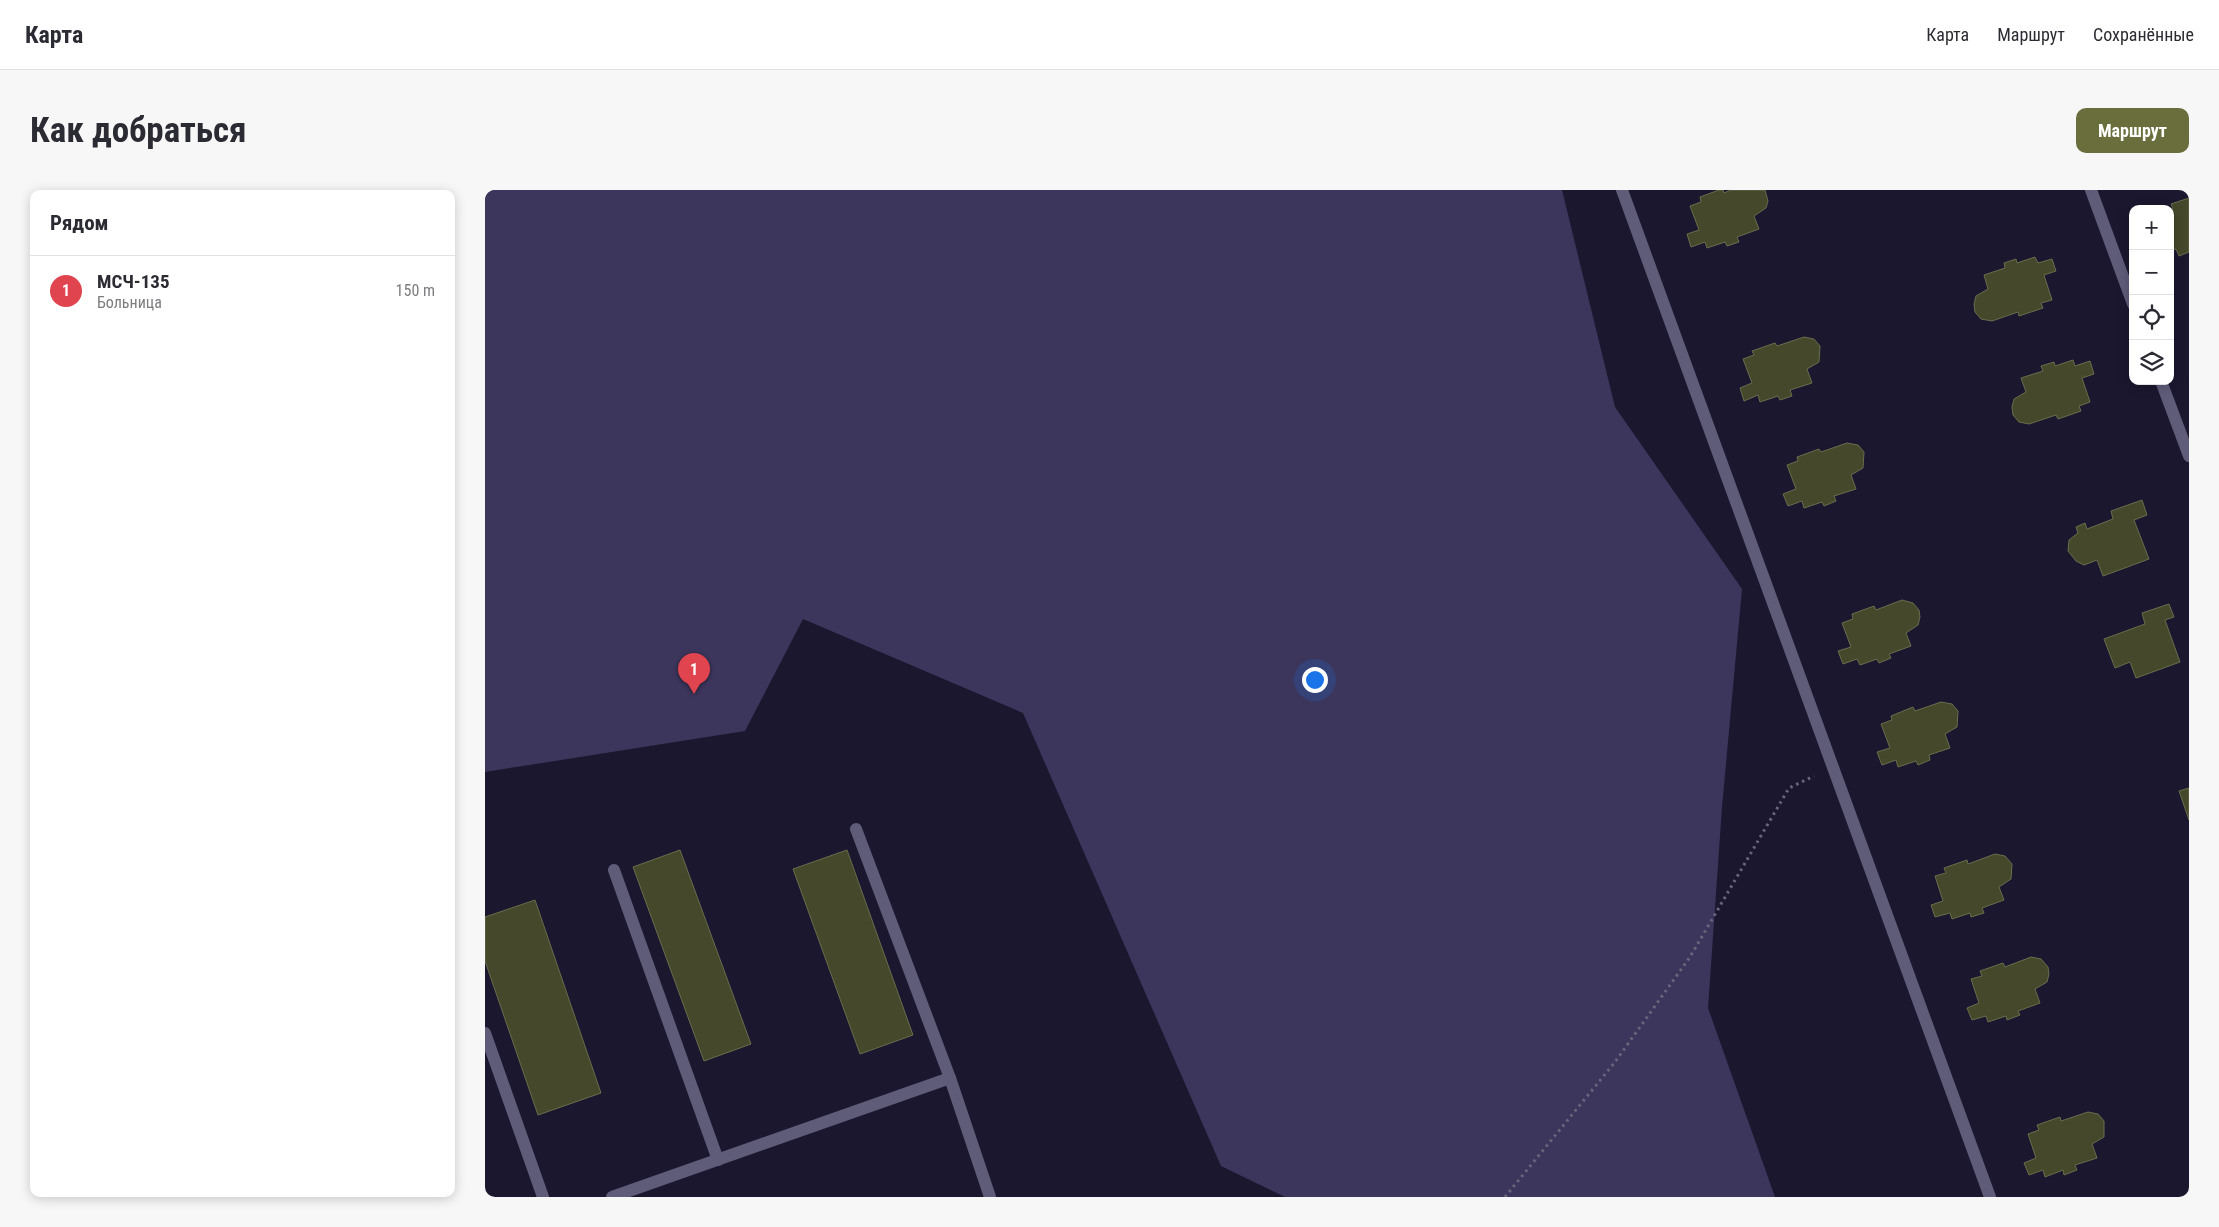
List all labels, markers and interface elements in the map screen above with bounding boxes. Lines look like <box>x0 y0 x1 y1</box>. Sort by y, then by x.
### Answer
text: Карта <box>25 21 83 49</box>
text: Карта <box>1926 24 1969 45</box>
text: Маршрут <box>1997 24 2065 45</box>
text: Сохранённые <box>2093 24 2194 45</box>
button: Маршрут <box>2076 108 2189 153</box>
text: Как добраться <box>30 110 246 151</box>
map controls <box>2129 205 2174 385</box>
button: + <box>2129 205 2174 250</box>
text: Рядом <box>50 211 109 235</box>
button: − <box>2129 250 2174 295</box>
text: МСЧ-135 <box>97 270 170 293</box>
text: 1 <box>62 281 70 300</box>
text: 150 m <box>396 281 435 300</box>
text: Больница <box>97 293 162 312</box>
button: locate <box>2129 295 2174 340</box>
button: layers <box>2129 340 2174 385</box>
pin: 1 <box>678 653 710 694</box>
your location <box>1302 667 1328 693</box>

